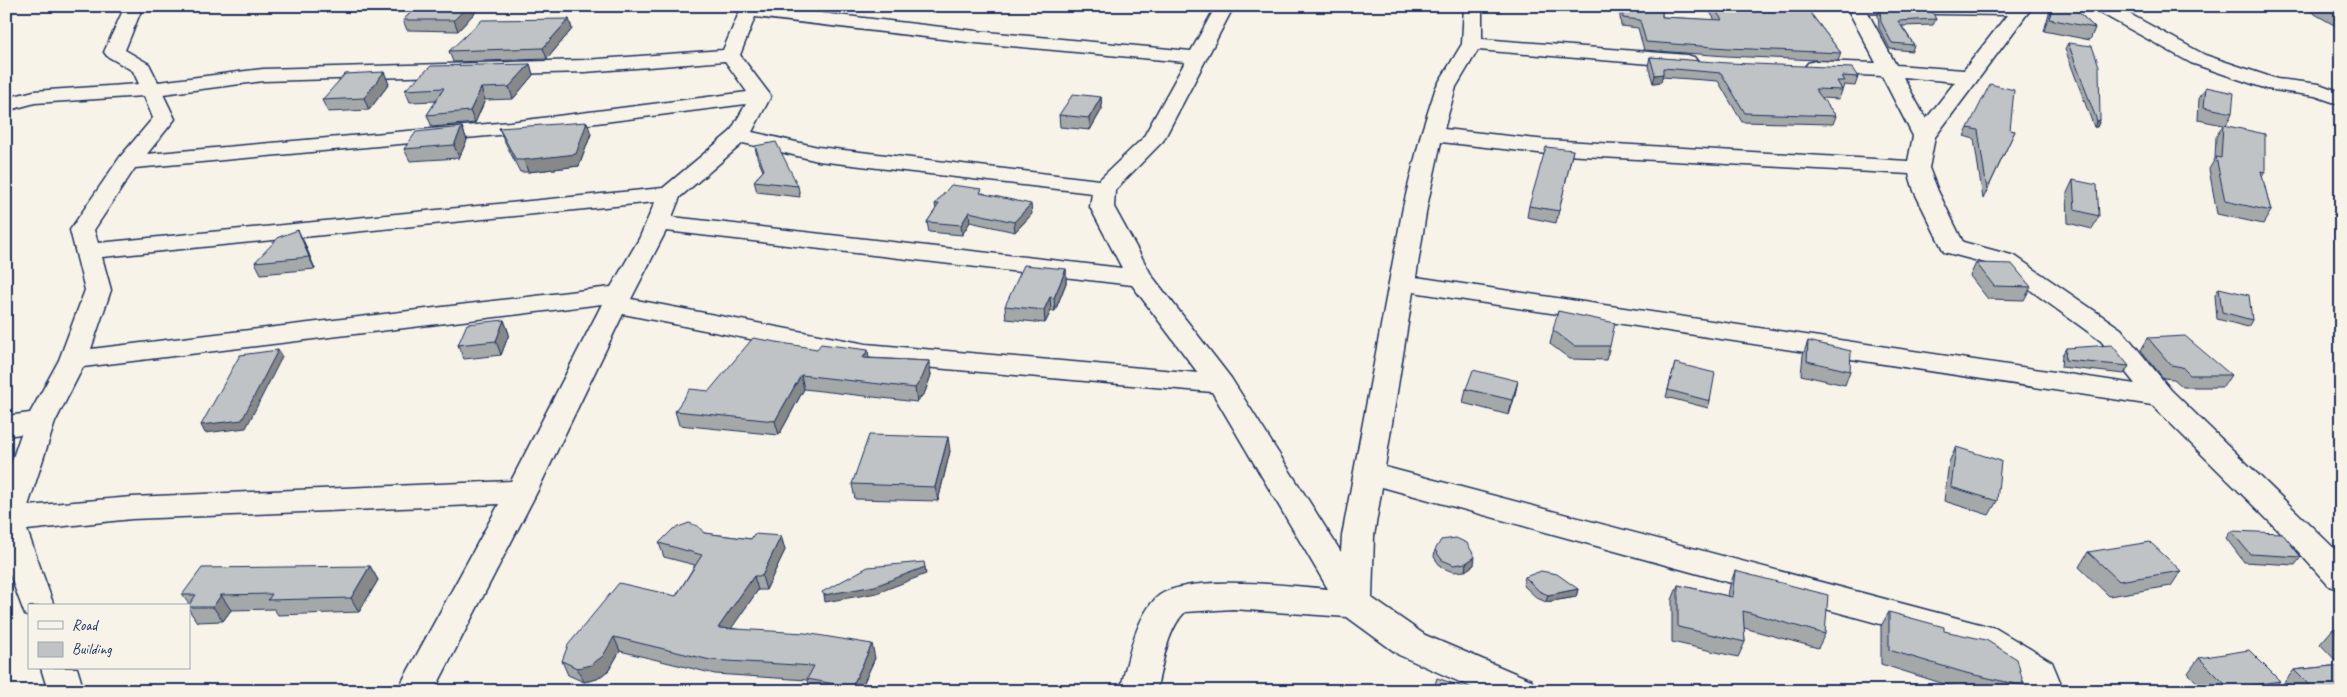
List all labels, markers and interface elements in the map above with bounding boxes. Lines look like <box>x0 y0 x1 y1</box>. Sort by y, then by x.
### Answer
legend <box>28 604 190 670</box>
text: Road <box>72 616 99 635</box>
text: Building <box>72 640 112 659</box>

